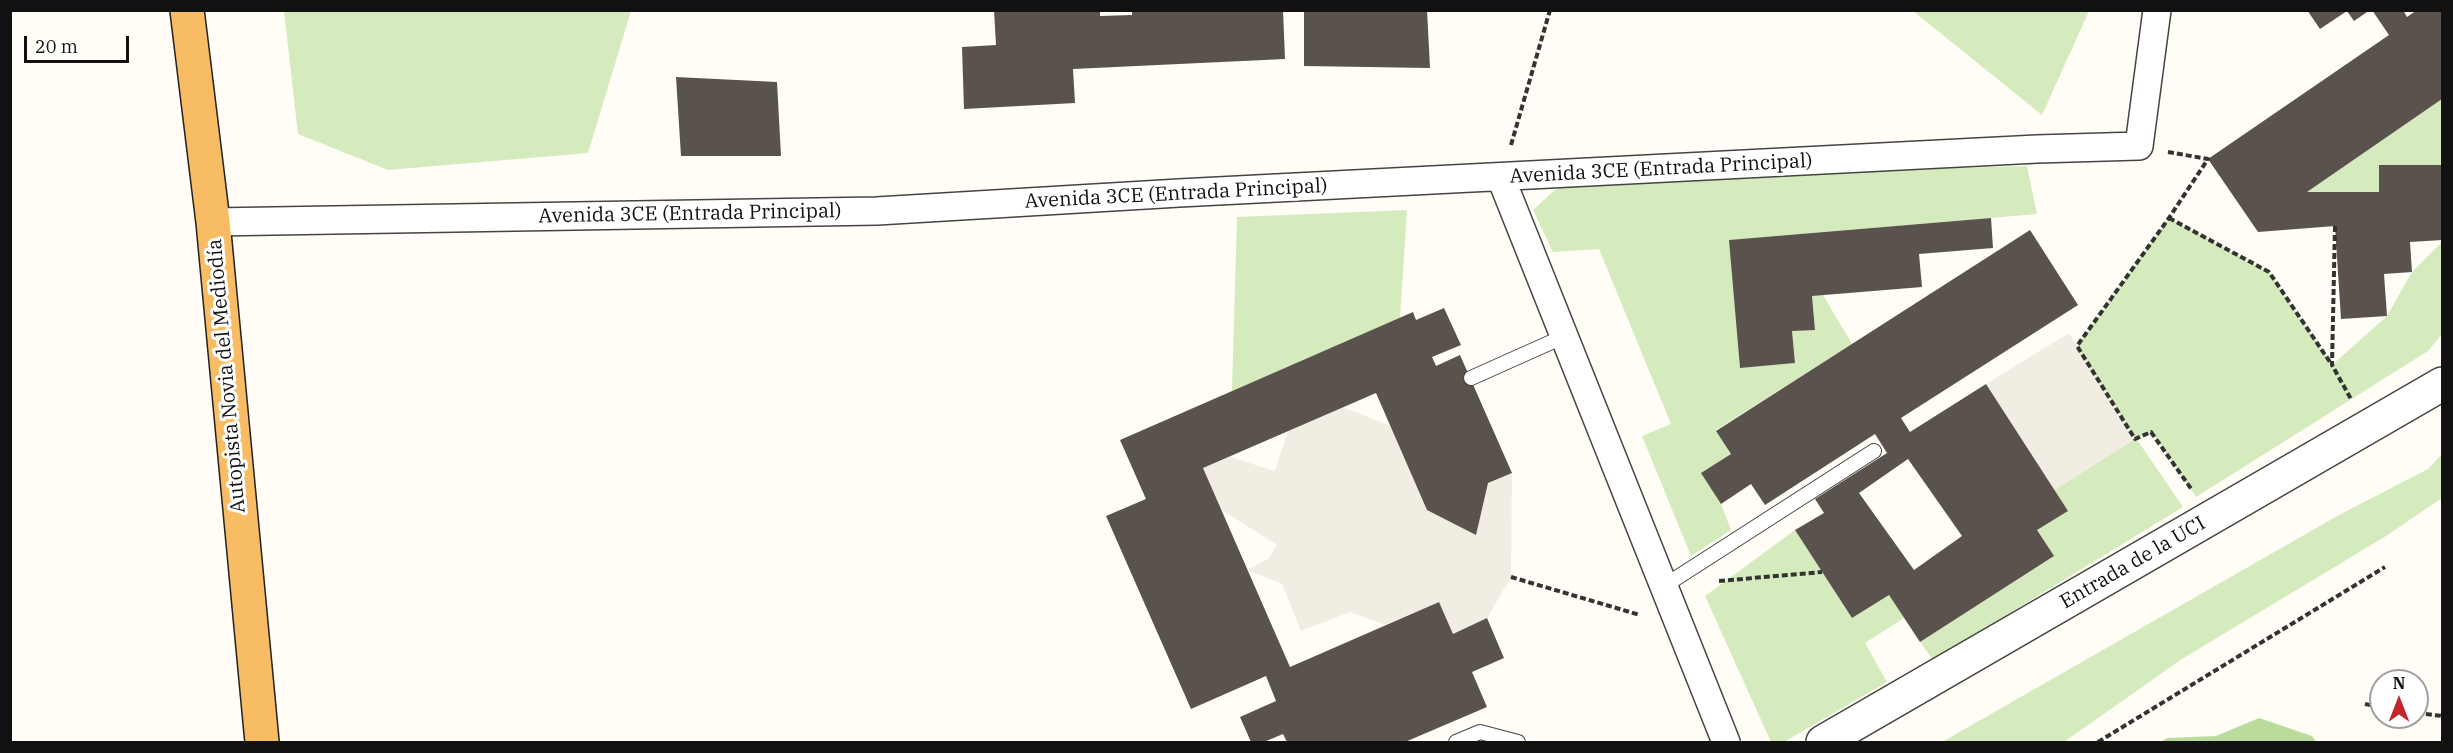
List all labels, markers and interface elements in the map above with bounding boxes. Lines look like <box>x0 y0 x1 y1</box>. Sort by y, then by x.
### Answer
scale bar <box>27 24 132 62</box>
text: 20 m <box>35 35 78 58</box>
street label: Avenida 3CE (Entrada Principal) <box>1509 149 1813 189</box>
street label: Avenida 3CE (Entrada Principal) <box>1024 174 1328 214</box>
street label: Avenida 3CE (Entrada Principal) <box>538 199 842 229</box>
street label: Autopista Novia del Mediodía <box>203 238 251 514</box>
street label: Entrada de la UCI <box>2056 512 2210 614</box>
north arrow <box>2369 669 2429 729</box>
text: N <box>2393 673 2405 693</box>

